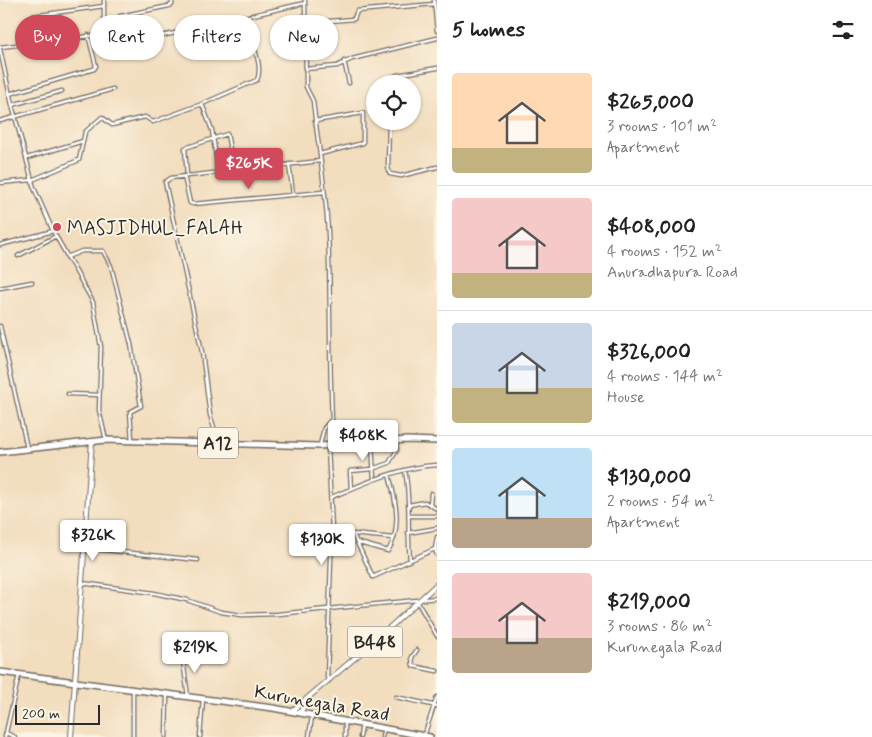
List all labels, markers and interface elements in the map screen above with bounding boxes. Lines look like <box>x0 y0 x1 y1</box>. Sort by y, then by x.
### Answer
chip: Buy <box>15 15 80 60</box>
chip: Rent <box>90 15 164 60</box>
chip: Filters <box>174 15 260 60</box>
chip: New <box>270 15 338 60</box>
text: 5 homes <box>452 16 525 44</box>
icon: filters <box>829 16 857 44</box>
map controls <box>366 75 421 130</box>
button: locate <box>366 75 421 130</box>
text: $265,000 <box>607 88 694 116</box>
icon: home <box>492 93 552 153</box>
text: 3 rooms · 101 m² <box>607 116 717 137</box>
text: Apartment <box>607 137 680 158</box>
pin: $265K <box>214 148 284 190</box>
text: $265K <box>226 153 272 174</box>
text: $408,000 <box>607 213 696 241</box>
place label: MASJIDHUL_FALAH <box>67 216 243 241</box>
icon: home <box>492 218 552 278</box>
marker: MASJIDHUL_FALAH <box>51 221 63 233</box>
text: 4 rooms · 152 m² <box>607 241 722 262</box>
text: Anuradhapura Road <box>607 262 738 283</box>
text: $326,000 <box>607 338 691 366</box>
icon: home <box>492 343 552 403</box>
text: 4 rooms · 144 m² <box>607 366 723 387</box>
text: House <box>607 387 645 408</box>
pin: $408K <box>328 420 398 462</box>
text: $408K <box>339 425 387 446</box>
road number: A12 <box>198 428 238 458</box>
text: $130,000 <box>607 463 691 491</box>
icon: home <box>492 468 552 528</box>
text: 2 rooms · 54 m² <box>607 491 714 512</box>
text: Apartment <box>607 512 680 533</box>
pin: $326K <box>58 520 128 562</box>
pin: $130K <box>287 524 357 566</box>
text: $326K <box>71 525 115 546</box>
text: $130K <box>300 529 344 550</box>
text: $219,000 <box>607 588 691 616</box>
icon: home <box>492 593 552 653</box>
text: 3 rooms · 86 m² <box>607 616 712 637</box>
road number: B448 <box>348 626 402 658</box>
pin: $219K <box>160 632 230 674</box>
text: $219K <box>173 637 217 658</box>
text: Kurunegala Road <box>607 637 722 658</box>
street label: Kurunegala Road <box>252 679 391 729</box>
scale bar <box>15 702 100 725</box>
text: 200 m <box>22 705 60 723</box>

